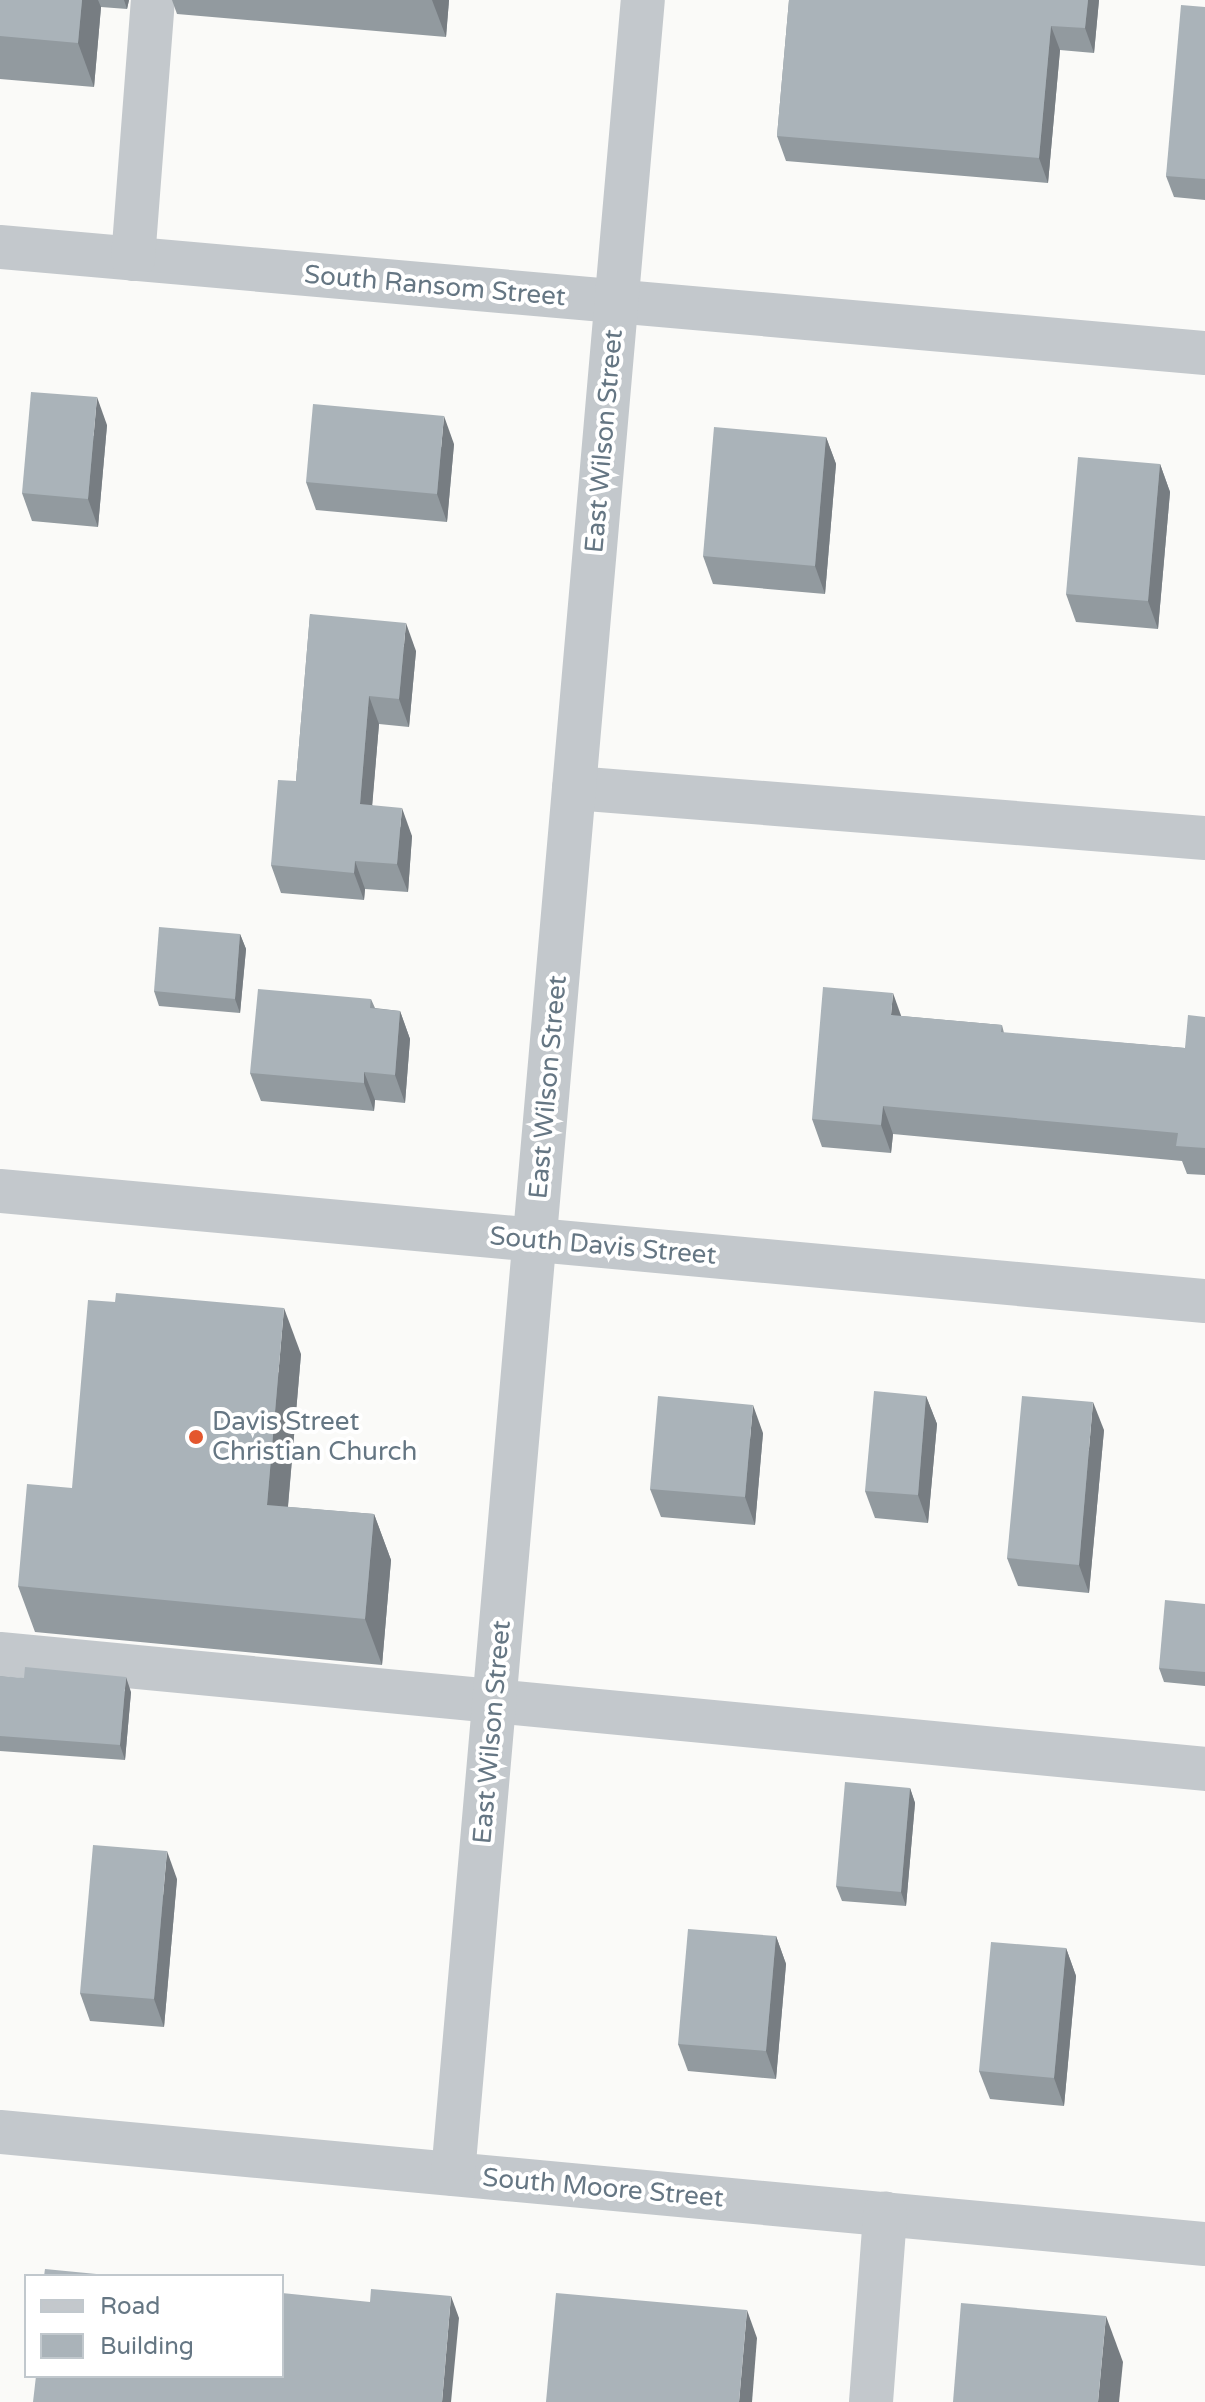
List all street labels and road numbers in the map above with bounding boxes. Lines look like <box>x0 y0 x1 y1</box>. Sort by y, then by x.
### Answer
street label: South Ransom Street <box>303 259 567 313</box>
street label: East Wilson Street <box>579 328 629 554</box>
street label: East Wilson Street <box>523 974 573 1200</box>
street label: South Davis Street <box>488 1221 718 1271</box>
street label: East Wilson Street <box>467 1619 517 1845</box>
street label: South Moore Street <box>481 2162 725 2214</box>

